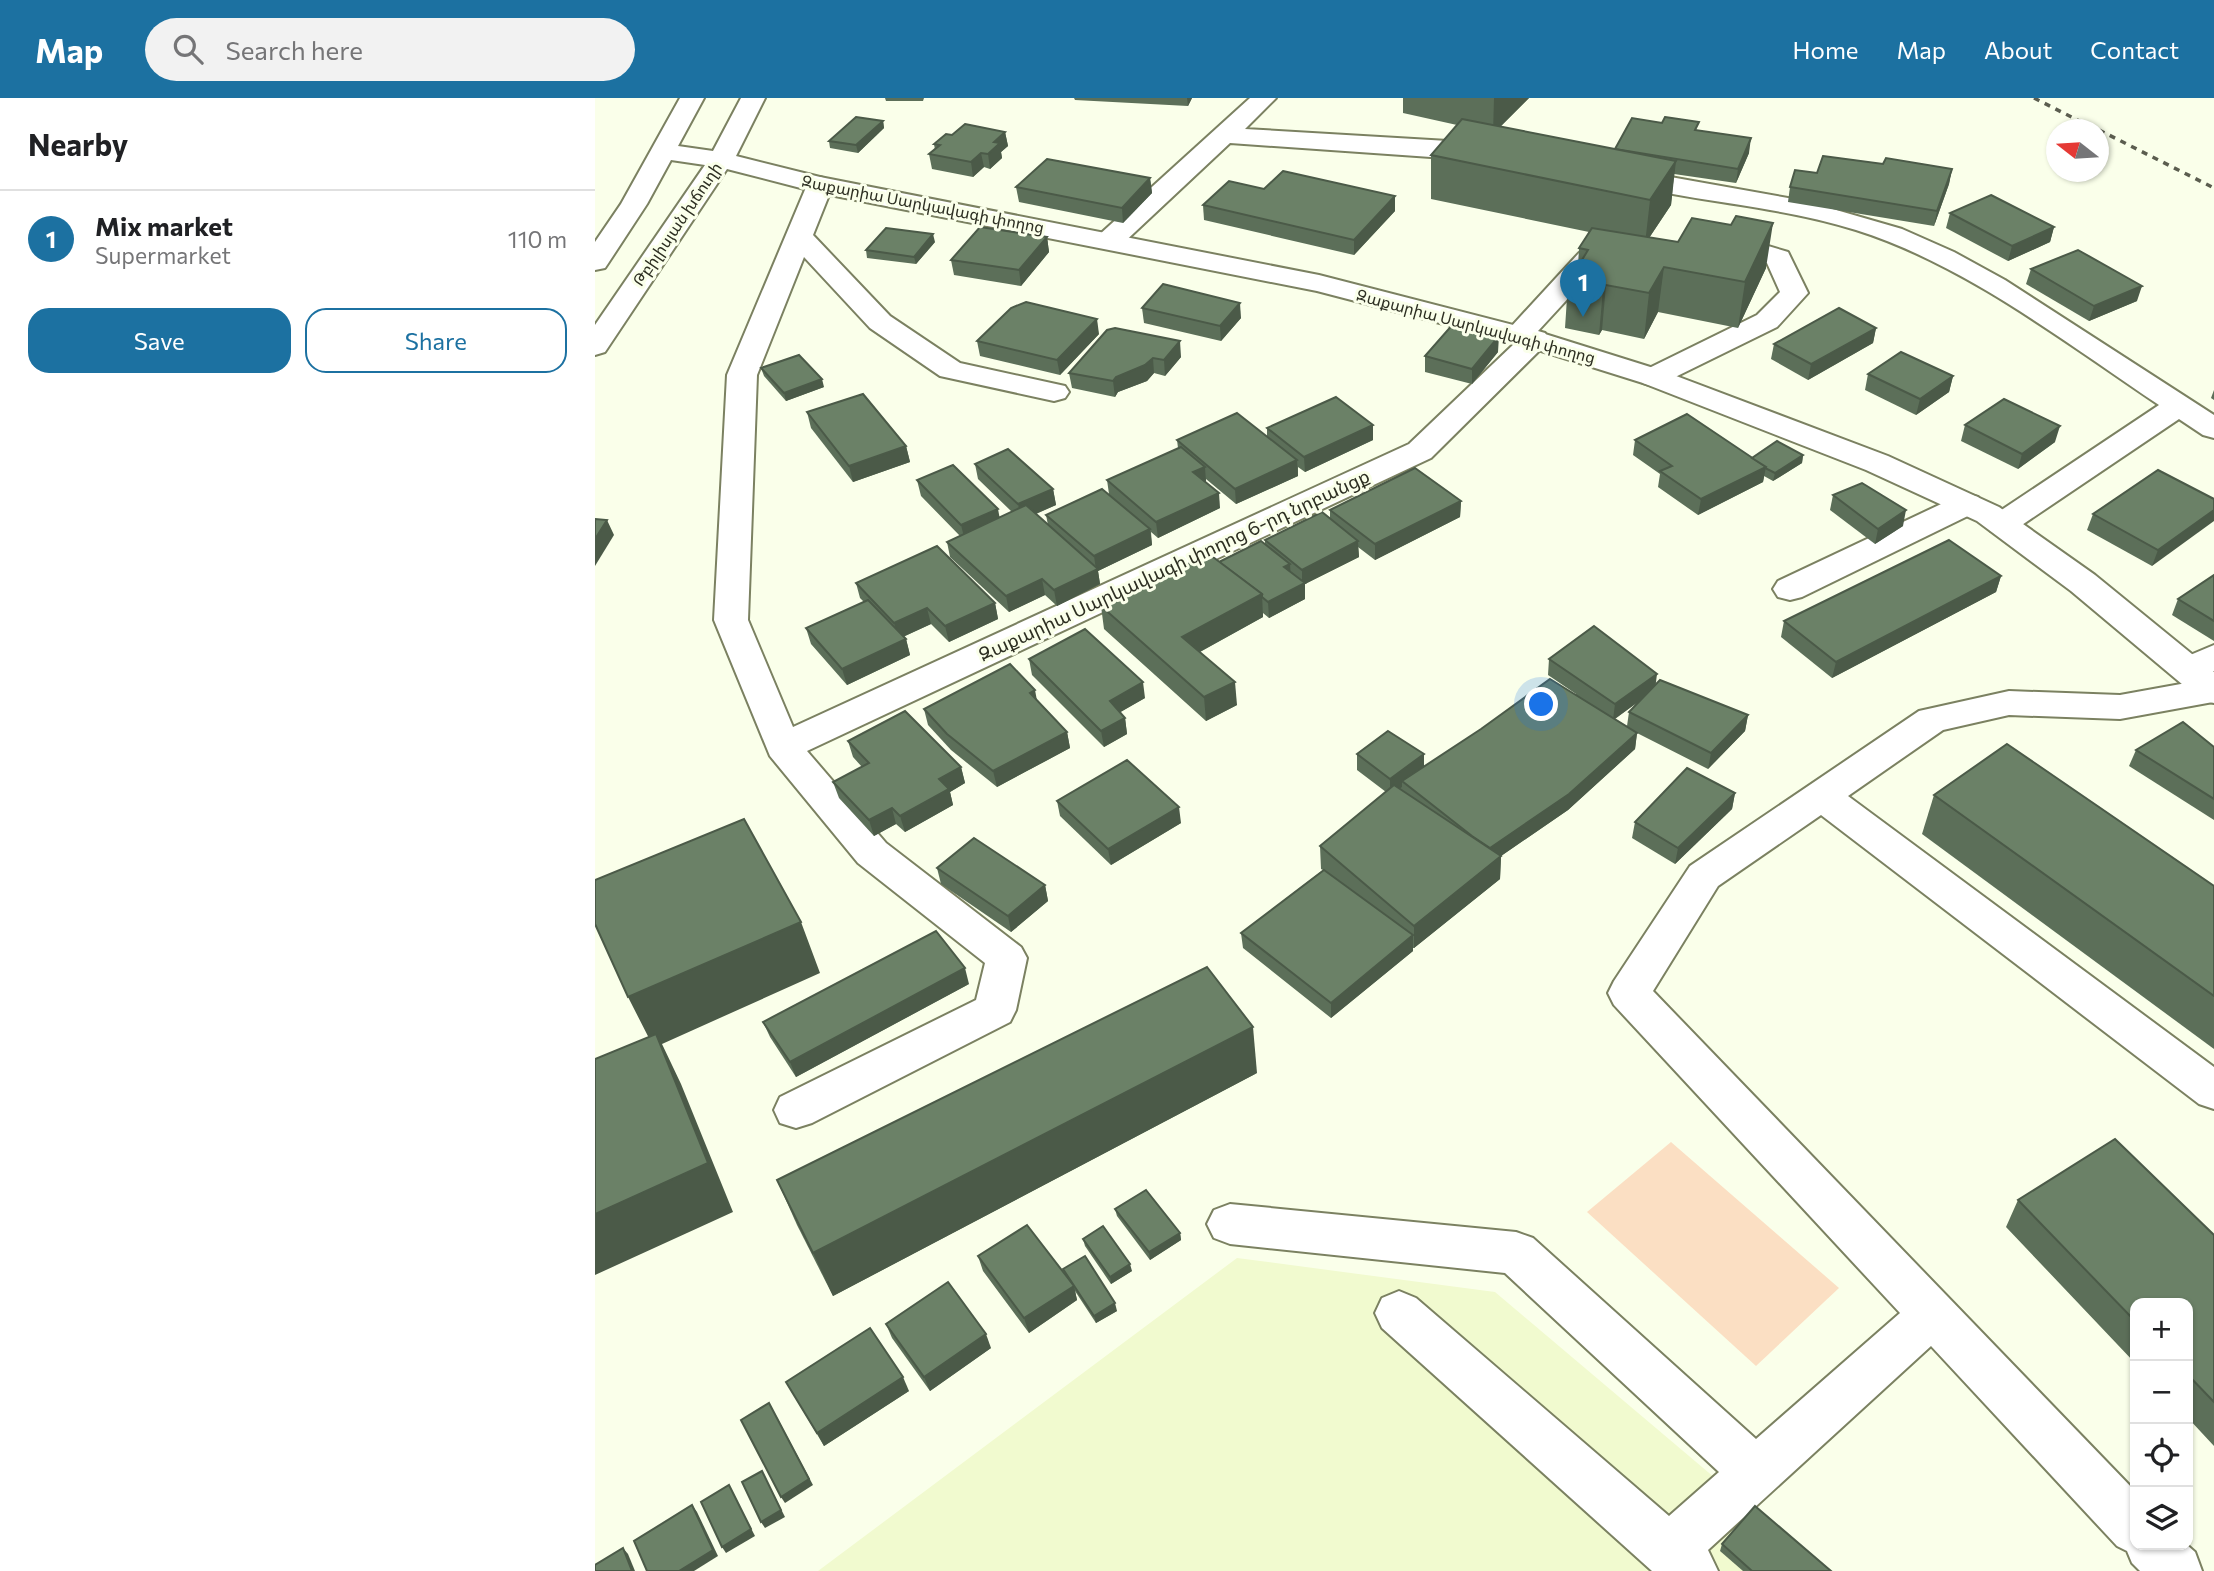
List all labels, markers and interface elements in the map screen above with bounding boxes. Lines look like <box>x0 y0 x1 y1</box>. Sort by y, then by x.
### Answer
search box <box>145 18 635 81</box>
text: Map <box>35 29 103 70</box>
icon: search <box>169 30 207 68</box>
text: Search here <box>225 34 363 65</box>
text: Home <box>1793 35 1859 64</box>
text: Map <box>1897 35 1946 64</box>
text: About <box>1984 35 2052 64</box>
text: Contact <box>2090 35 2179 64</box>
north arrow <box>2046 119 2109 182</box>
text: Nearby <box>28 125 128 162</box>
street label: Թբիլիսյան խճուղի <box>628 158 726 290</box>
street label: Զաքարիա Սարկավագի փողոց <box>800 171 1046 237</box>
text: Mix market <box>95 210 233 241</box>
text: 1 <box>46 225 56 253</box>
text: 110 m <box>508 225 567 253</box>
text: Supermarket <box>95 241 231 269</box>
pin: 1 <box>1560 259 1606 317</box>
street label: Զաքարիա Սարկավագի փողոց <box>1354 284 1598 368</box>
button: Save <box>28 308 291 373</box>
button: Share <box>305 308 567 373</box>
street label: Զաքարիա Սարկավագի փողոց 6-րդ նրբանցք <box>975 463 1373 667</box>
your location <box>1524 687 1558 721</box>
map controls <box>2130 1298 2193 1550</box>
button: + <box>2130 1298 2193 1361</box>
button: − <box>2130 1361 2193 1424</box>
button: locate <box>2130 1424 2193 1487</box>
button: layers <box>2130 1487 2193 1550</box>

